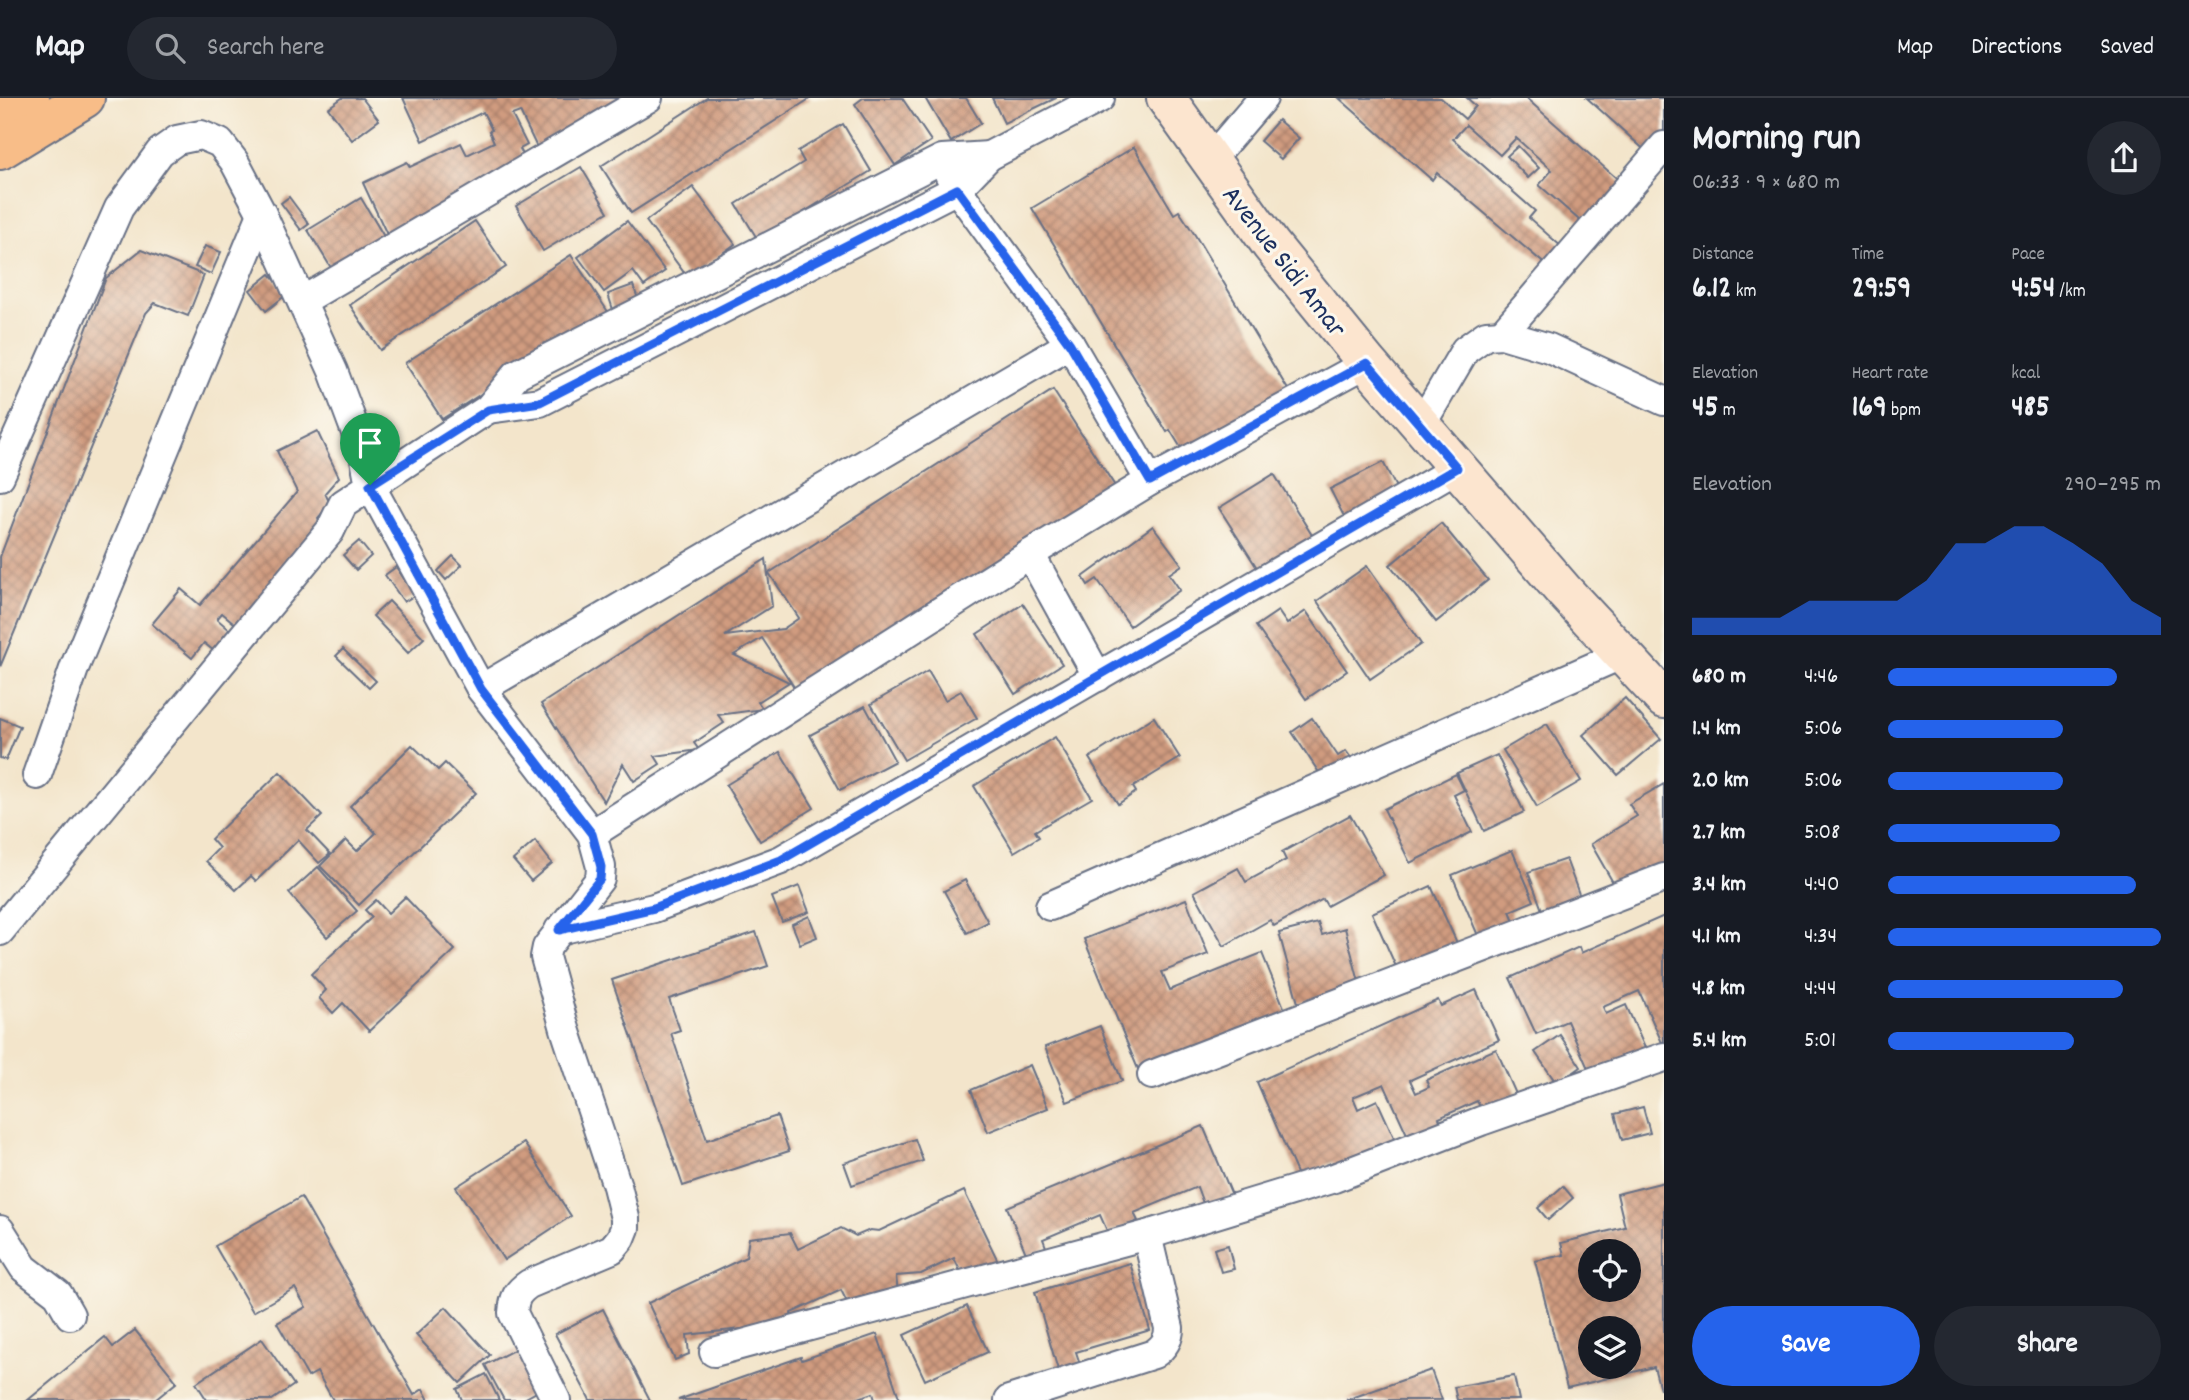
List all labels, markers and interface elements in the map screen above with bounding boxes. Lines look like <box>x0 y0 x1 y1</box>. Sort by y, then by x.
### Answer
search box <box>127 17 617 80</box>
text: Map <box>35 25 85 72</box>
icon: search <box>151 29 189 67</box>
text: Search here <box>207 30 325 67</box>
text: Map <box>1897 31 1933 65</box>
text: Directions <box>1971 31 2062 65</box>
text: Saved <box>2100 31 2154 65</box>
text: Morning run <box>1692 113 1861 168</box>
button: share <box>2087 121 2161 195</box>
text: 06:33 · 9 × 680 m <box>1692 167 1840 200</box>
street label: Avenue Sidi Amar <box>1210 179 1355 348</box>
text: Distance <box>1692 242 1754 269</box>
text: Time <box>1852 242 1884 269</box>
text: Pace <box>2011 242 2045 269</box>
text: 6.12 <box>1692 269 1731 312</box>
text: 29:59 <box>1852 269 1911 312</box>
text: 4:54 <box>2011 269 2055 312</box>
text: km <box>1731 279 1757 306</box>
text: /km <box>2055 279 2086 306</box>
text: Elevation <box>1692 361 1758 388</box>
text: Heart rate <box>1852 361 1928 388</box>
text: kcal <box>2011 361 2040 388</box>
text: 45 <box>1692 388 1718 431</box>
text: 169 <box>1852 388 1887 431</box>
text: 485 <box>2011 388 2050 431</box>
text: m <box>1718 398 1736 425</box>
text: bpm <box>1887 398 1921 425</box>
pin <box>340 413 400 485</box>
icon: arrive <box>351 424 389 462</box>
text: Elevation <box>1692 469 1772 502</box>
text: 290–295 m <box>2064 469 2161 502</box>
text: 680 m <box>1692 661 1746 694</box>
text: 4:46 <box>1804 661 1838 694</box>
text: 1.4 km <box>1692 713 1741 746</box>
text: 5:06 <box>1804 713 1842 746</box>
text: 2.0 km <box>1692 765 1749 798</box>
text: 5:06 <box>1804 765 1842 798</box>
text: 2.7 km <box>1692 817 1745 850</box>
text: 5:08 <box>1804 817 1840 850</box>
text: 3.4 km <box>1692 869 1746 902</box>
text: 4:40 <box>1804 869 1839 902</box>
text: 4.1 km <box>1692 921 1741 954</box>
text: 4:34 <box>1804 921 1837 954</box>
text: 4.8 km <box>1692 973 1745 1006</box>
text: 4:44 <box>1804 973 1836 1006</box>
text: 5.4 km <box>1692 1025 1747 1058</box>
text: 5:01 <box>1804 1025 1836 1058</box>
map controls <box>1578 1239 1641 1379</box>
button: locate <box>1578 1239 1641 1302</box>
button: Save <box>1692 1306 1920 1386</box>
button: Share <box>1934 1306 2161 1386</box>
button: layers <box>1578 1316 1641 1379</box>

